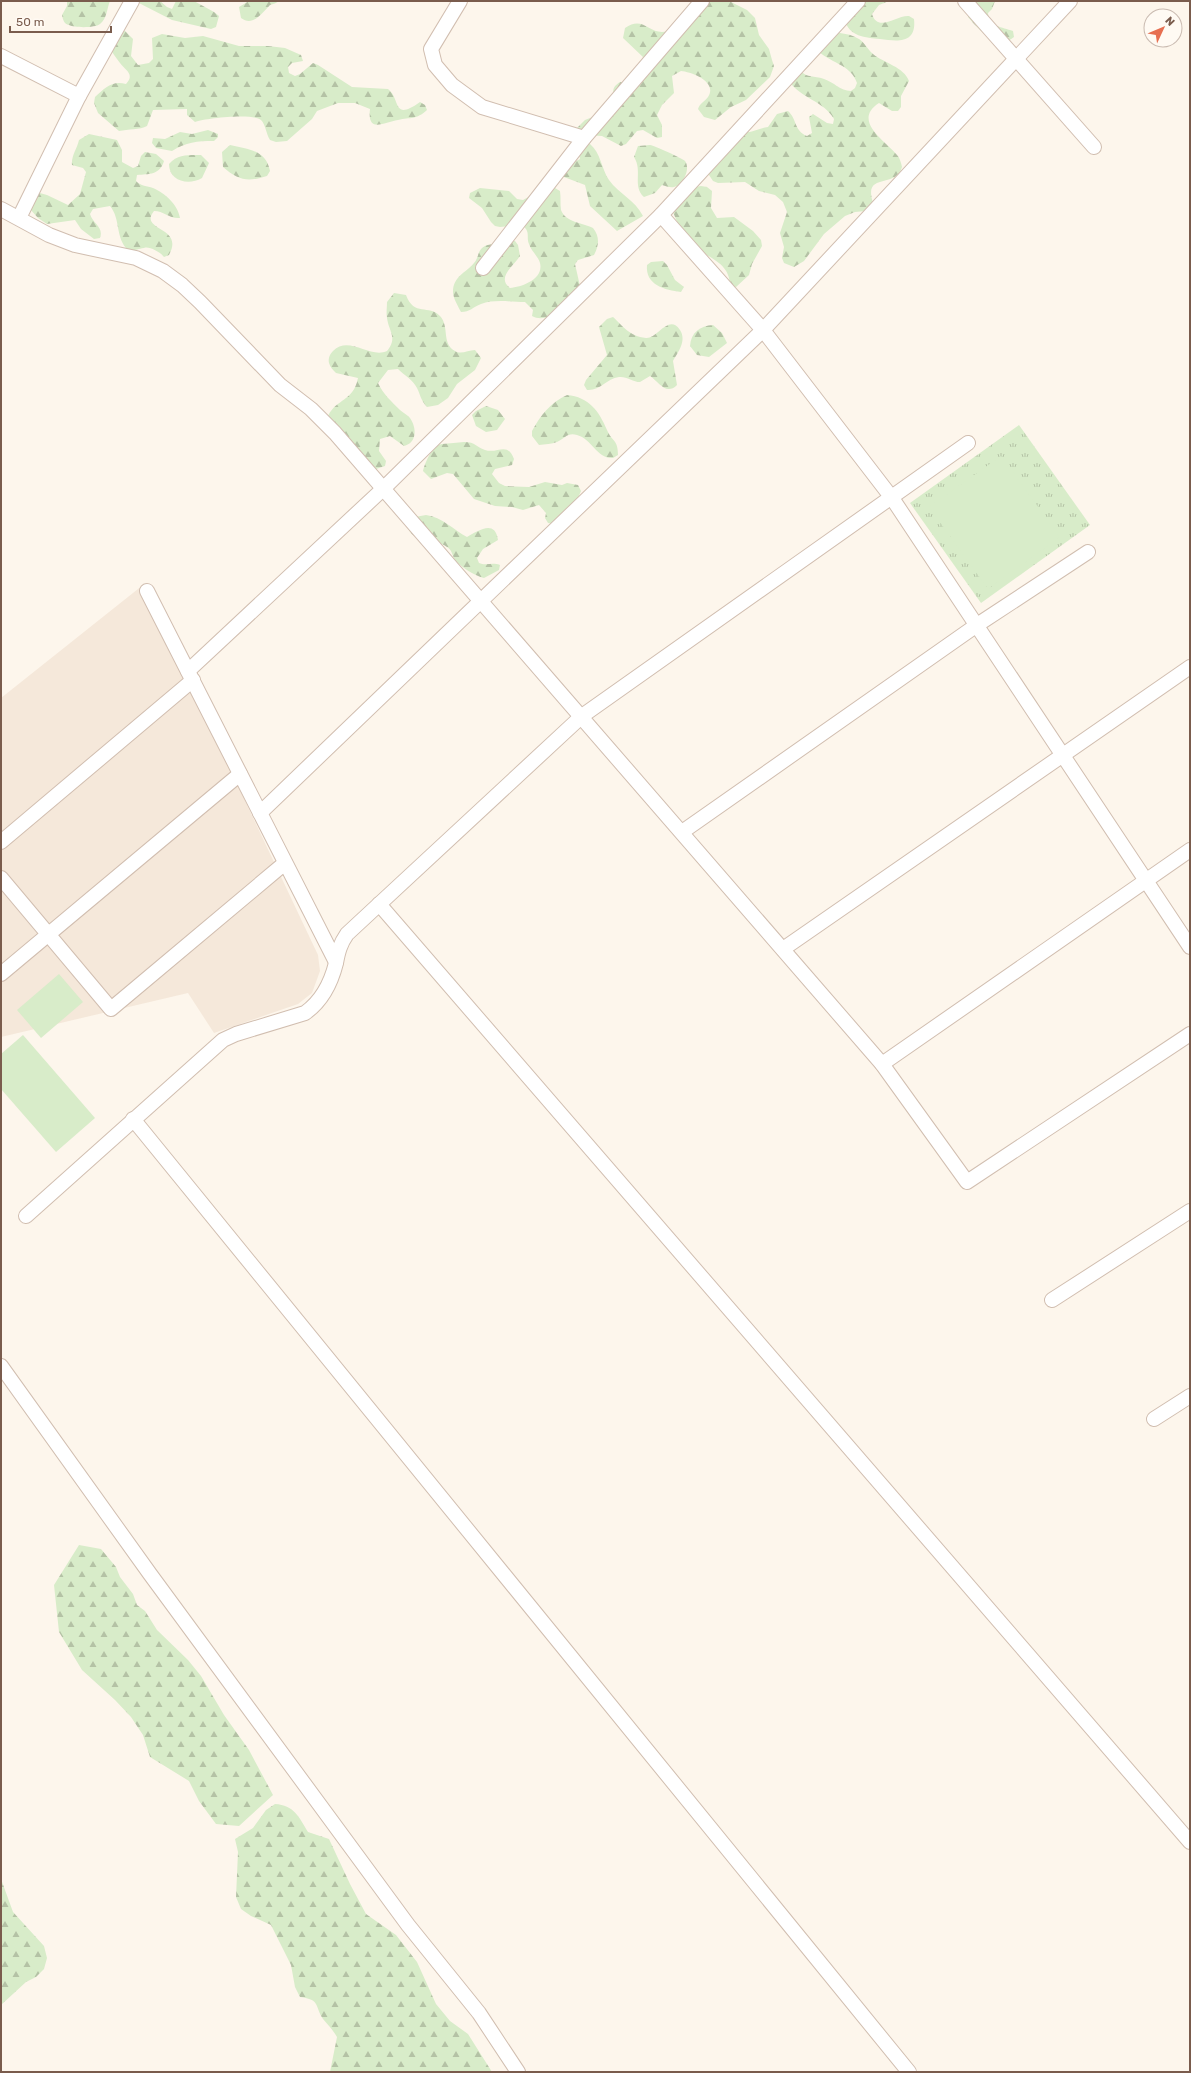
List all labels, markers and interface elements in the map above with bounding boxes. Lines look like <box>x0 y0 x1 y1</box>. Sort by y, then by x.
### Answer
scale bar <box>10 8 111 34</box>
north arrow <box>1143 8 1183 48</box>
text: N <box>1162 14 1177 29</box>
text: 50 m <box>16 15 44 29</box>

